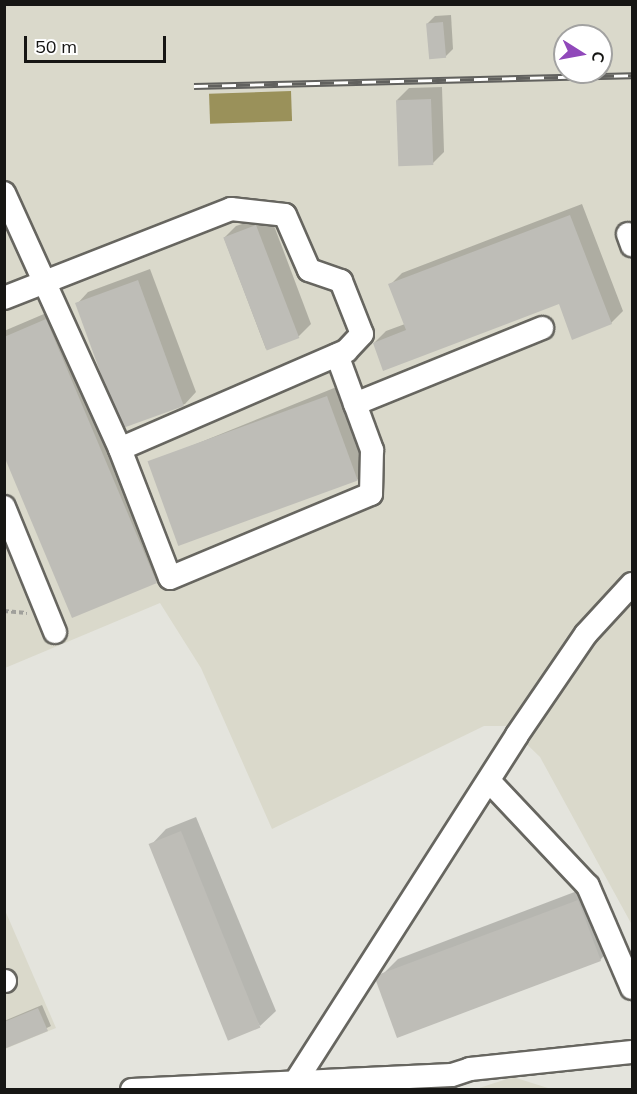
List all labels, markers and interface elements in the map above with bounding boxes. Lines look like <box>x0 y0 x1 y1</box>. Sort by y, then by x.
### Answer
scale bar <box>27 24 170 62</box>
north arrow <box>553 24 613 84</box>
text: 50 m <box>35 35 77 58</box>
text: С <box>588 50 610 64</box>

